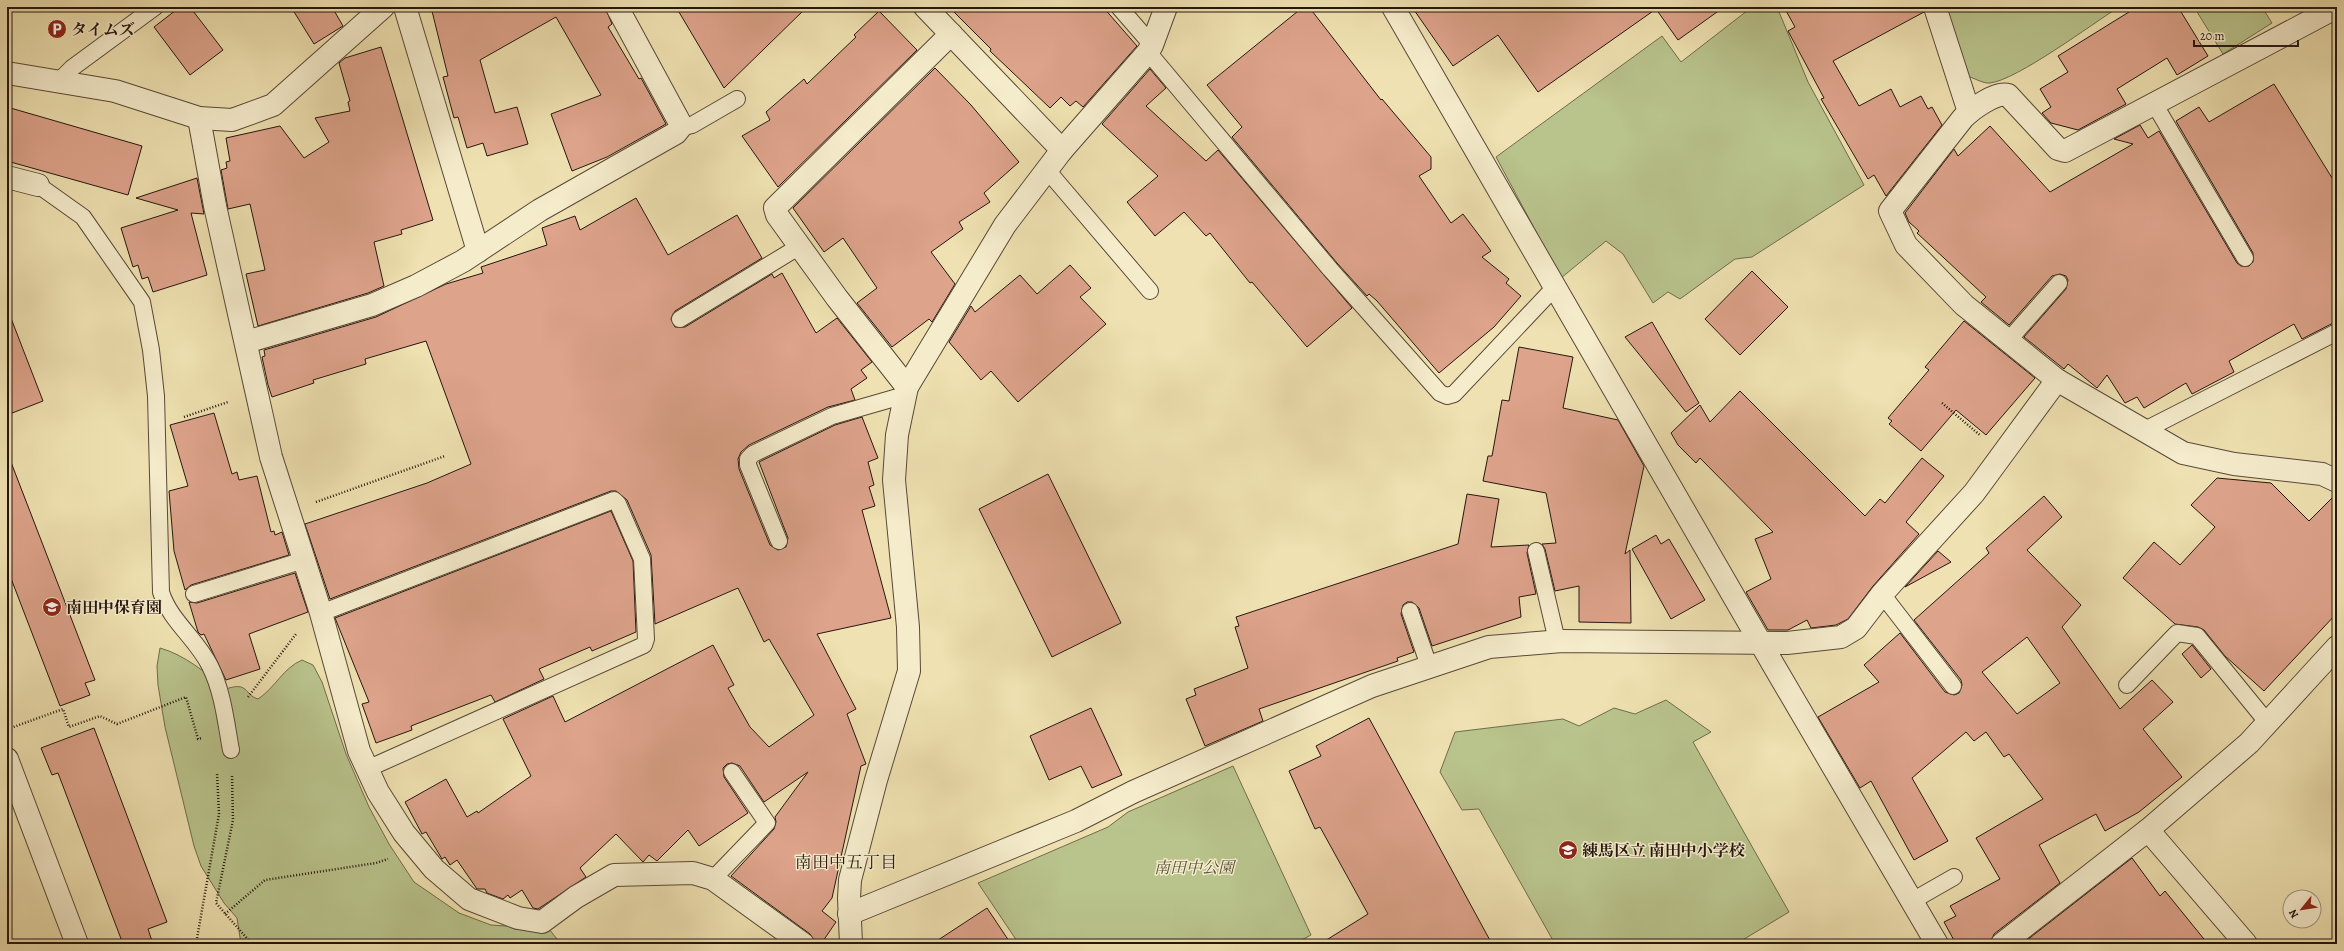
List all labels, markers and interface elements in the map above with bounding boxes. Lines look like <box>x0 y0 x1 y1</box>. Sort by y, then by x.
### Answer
parking icon: タイムズ <box>46 18 68 40</box>
place label: タイムズ <box>71 19 135 41</box>
scale bar <box>2194 22 2298 48</box>
text: 20 m <box>2200 28 2224 44</box>
school or university icon: 南田中保育園 <box>41 596 63 618</box>
place label: 南田中保育園 <box>66 597 162 619</box>
school or university icon: 練馬区立 南田中小学校 <box>1557 839 1579 861</box>
place label: 練馬区立 南田中小学校 <box>1582 840 1746 862</box>
district label: 南田中五丁目 <box>795 851 897 874</box>
park label: 南田中公園 <box>1154 857 1237 879</box>
north arrow <box>2282 889 2322 929</box>
text: N <box>2285 907 2302 921</box>

